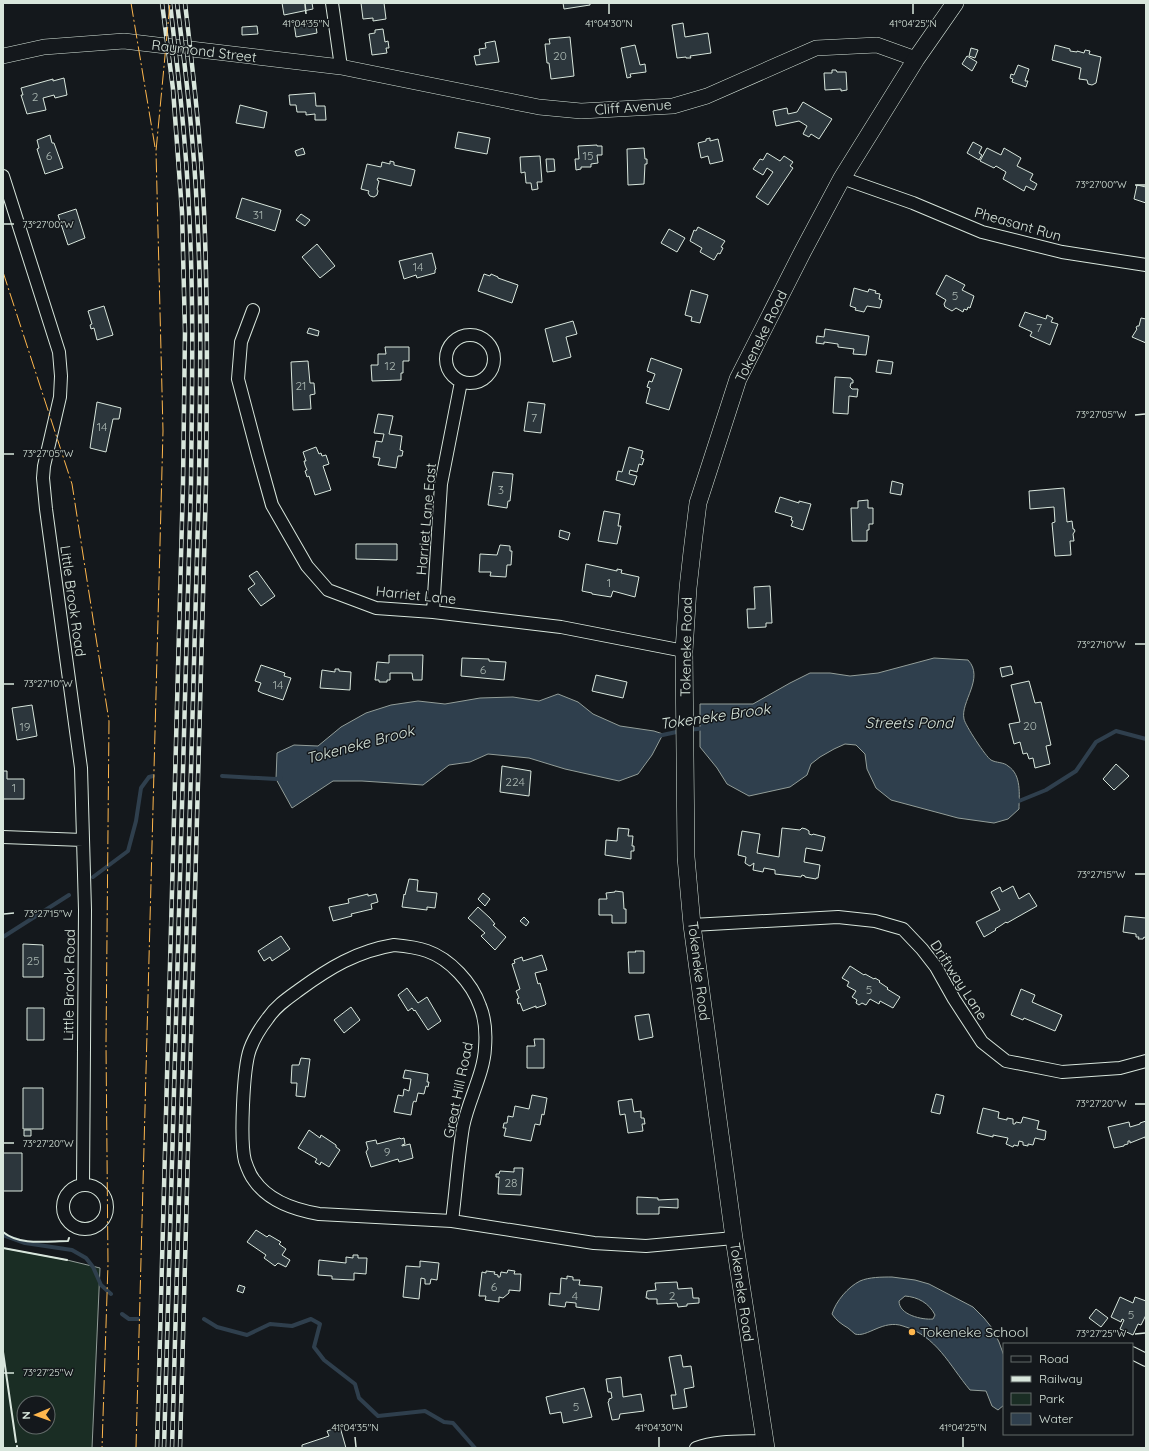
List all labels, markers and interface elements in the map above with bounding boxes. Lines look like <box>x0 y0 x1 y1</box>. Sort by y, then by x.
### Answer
text: 41°04'35"N <box>282 17 330 30</box>
text: 41°04'30"N <box>585 17 633 30</box>
text: 41°04'25"N <box>889 17 937 30</box>
street label: Raymond Street <box>150 36 258 66</box>
house number: 20 <box>553 48 567 63</box>
house number: 2 <box>32 89 39 104</box>
street label: Cliff Avenue <box>594 95 672 119</box>
house number: 6 <box>46 148 53 163</box>
house number: 15 <box>583 148 593 163</box>
text: 73°27'00"W <box>1075 178 1127 191</box>
street label: Pheasant Run <box>972 203 1064 245</box>
house number: 31 <box>253 207 263 222</box>
text: 73°27'00"W <box>22 218 74 231</box>
house number: 14 <box>413 259 423 274</box>
street label: Tokeneke Road <box>731 287 791 385</box>
house number: 5 <box>952 288 958 303</box>
house number: 7 <box>1036 320 1042 335</box>
house number: 12 <box>384 358 396 373</box>
house number: 21 <box>295 378 307 393</box>
text: 73°27'05"W <box>1076 408 1127 421</box>
house number: 7 <box>531 410 537 425</box>
house number: 14 <box>97 419 107 434</box>
text: 73°27'05"W <box>23 447 74 460</box>
street label: Harriet Lane East <box>412 462 440 576</box>
house number: 3 <box>498 482 504 497</box>
street label: Little Brook Road <box>56 544 90 658</box>
house number: 1 <box>607 575 611 590</box>
street label: Harriet Lane <box>375 582 457 608</box>
street label: Tokeneke Road <box>676 597 696 697</box>
text: 73°27'10"W <box>1076 638 1126 651</box>
house number: 6 <box>480 662 487 677</box>
text: 73°27'10"W <box>23 677 73 690</box>
house number: 14 <box>273 677 283 692</box>
water label: Tokeneke Brook <box>659 699 773 733</box>
water label: Streets Pond <box>865 713 955 732</box>
house number: 20 <box>1023 718 1037 733</box>
house number: 19 <box>19 719 31 734</box>
water label: Tokeneke Brook <box>304 720 418 768</box>
house number: 224 <box>505 774 525 789</box>
house number: 1 <box>12 780 16 795</box>
text: 73°27'15"W <box>1077 868 1126 881</box>
text: 73°27'15"W <box>24 907 73 920</box>
street label: Tokeneke Road <box>684 920 714 1022</box>
street label: Little Brook Road <box>59 929 79 1041</box>
street label: Driftway Lane <box>927 937 992 1023</box>
house number: 25 <box>26 953 40 968</box>
house number: 5 <box>866 982 872 997</box>
street label: Great Hill Road <box>439 1040 477 1140</box>
text: 73°27'20"W <box>1075 1097 1127 1110</box>
text: 73°27'20"W <box>22 1137 74 1150</box>
house number: 9 <box>384 1144 391 1159</box>
house number: 28 <box>504 1175 518 1190</box>
street label: Tokeneke Road <box>726 1241 758 1343</box>
house number: 6 <box>491 1279 498 1294</box>
house number: 4 <box>572 1288 578 1303</box>
house number: 2 <box>669 1288 676 1303</box>
house number: 5 <box>1128 1307 1134 1322</box>
place label: Tokeneke School <box>920 1323 1028 1341</box>
marker: Tokeneke School <box>907 1327 917 1337</box>
text: 73°27'25"W <box>1076 1327 1127 1340</box>
legend <box>1003 1343 1133 1435</box>
text: Road <box>1039 1351 1069 1366</box>
text: 73°27'25"W <box>23 1366 74 1379</box>
text: Railway <box>1039 1371 1083 1386</box>
text: Park <box>1039 1391 1064 1406</box>
north arrow <box>16 1395 56 1435</box>
house number: 5 <box>573 1399 579 1414</box>
text: N <box>19 1411 33 1420</box>
text: Water <box>1039 1411 1074 1426</box>
text: 41°04'35"N <box>331 1421 379 1434</box>
text: 41°04'30"N <box>635 1421 683 1434</box>
text: 41°04'25"N <box>939 1421 987 1434</box>

